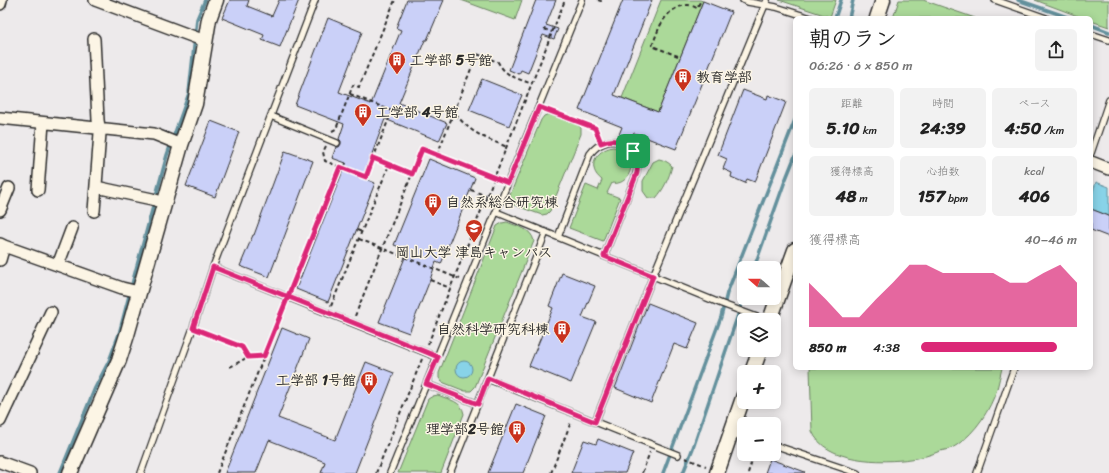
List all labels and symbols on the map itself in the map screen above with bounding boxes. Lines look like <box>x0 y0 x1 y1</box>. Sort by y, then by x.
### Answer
place label: 工学部 5号館 <box>410 48 492 73</box>
building icon: 工学部 5号館 <box>387 50 407 75</box>
place label: 教育学部 <box>696 65 752 90</box>
building icon: 教育学部 <box>673 67 693 92</box>
place label: 工学部 4号館 <box>376 100 458 125</box>
building icon: 工学部 4号館 <box>353 102 373 127</box>
pin <box>616 134 650 168</box>
place label: 自然系総合研究棟 <box>446 190 559 215</box>
building icon: 自然系総合研究棟 <box>423 192 443 217</box>
school or university icon: 岡山大学 津島キャンパス <box>464 218 484 243</box>
place label: 岡山大学 津島キャンパス <box>395 240 553 265</box>
north arrow <box>737 261 781 305</box>
place label: 自然科学研究科棟 <box>437 317 550 342</box>
building icon: 自然科学研究科棟 <box>552 319 572 344</box>
place label: 工学部 1号館 <box>276 368 356 393</box>
building icon: 工学部 1号館 <box>359 370 379 395</box>
place label: 理学部2号館 <box>426 417 504 442</box>
building icon: 理学部2号館 <box>507 419 527 444</box>

